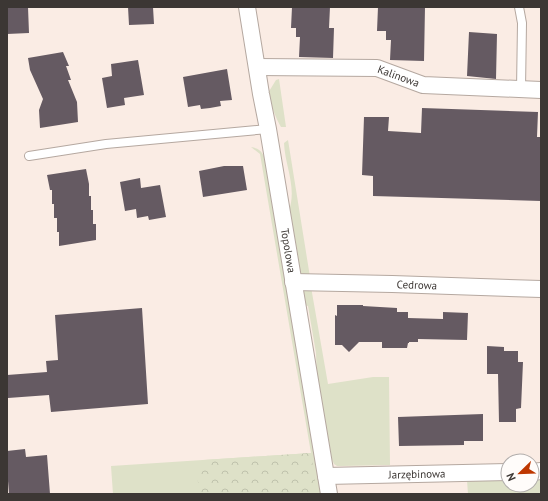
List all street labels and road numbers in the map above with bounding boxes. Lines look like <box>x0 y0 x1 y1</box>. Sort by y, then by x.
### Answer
street label: Kalinowa <box>376 62 421 90</box>
street label: Topolowa <box>278 227 299 274</box>
street label: Cedrowa <box>396 277 437 293</box>
street label: Jarzębinowa <box>387 466 446 482</box>

